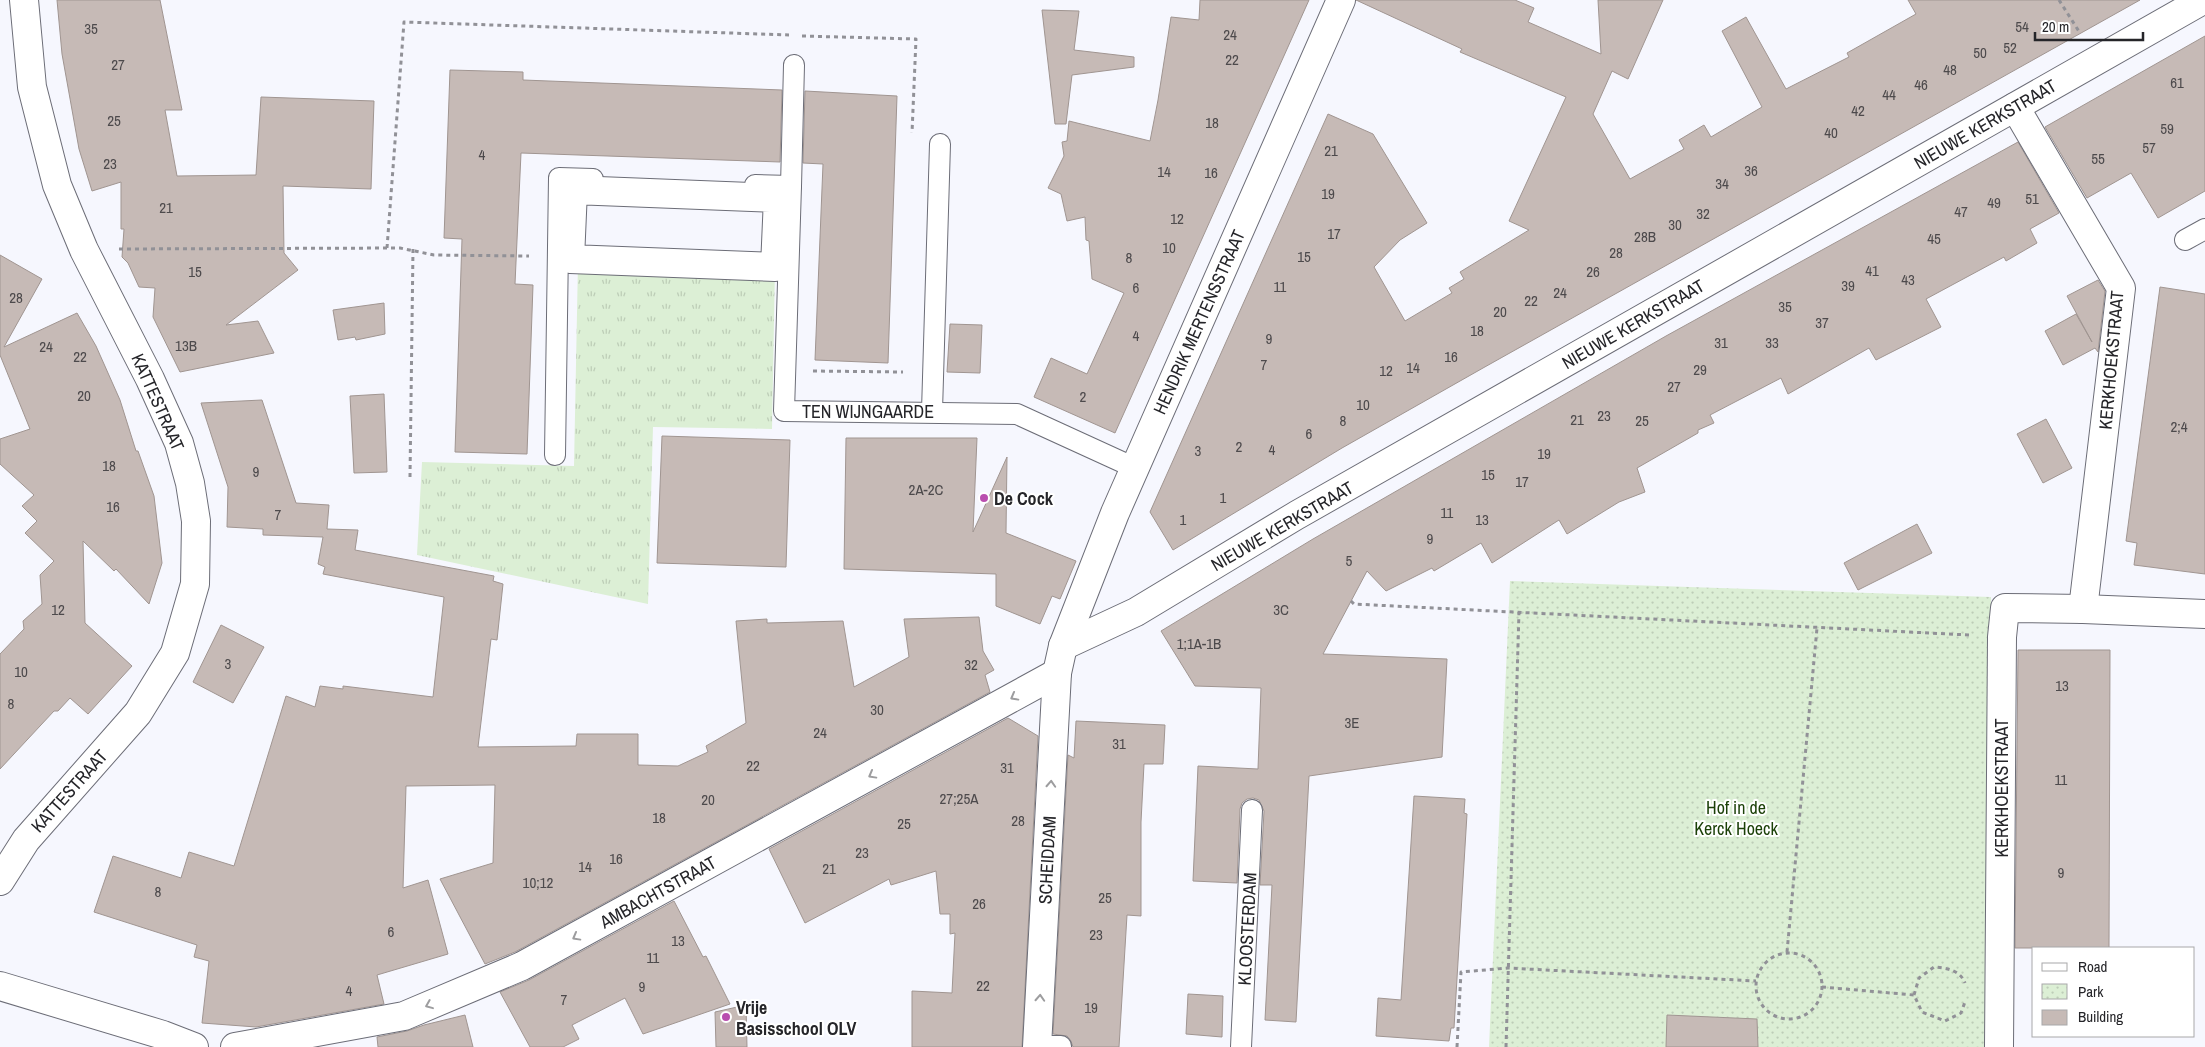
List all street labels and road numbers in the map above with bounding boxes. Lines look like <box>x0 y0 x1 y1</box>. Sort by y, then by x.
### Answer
street label: NIEUWE KERKSTRAAT <box>1909 73 2061 175</box>
street label: HENDRIK MERTENSSTRAAT <box>1147 226 1251 418</box>
street label: NIEUWE KERKSTRAAT <box>1557 273 1709 375</box>
street label: KERKHOEKSTRAAT <box>2092 290 2130 430</box>
street label: KATTESTRAAT <box>126 350 190 454</box>
street label: TEN WIJNGAARDE <box>802 399 934 424</box>
street label: NIEUWE KERKSTRAAT <box>1206 475 1358 577</box>
street label: KERKHOEKSTRAAT <box>1989 718 2014 858</box>
street label: KATTESTRAAT <box>25 744 113 838</box>
street label: SCHEIDDAM <box>1032 815 1062 905</box>
street label: AMBACHTSTRAAT <box>595 850 721 935</box>
street label: KLOOSTERDAM <box>1232 872 1262 986</box>

